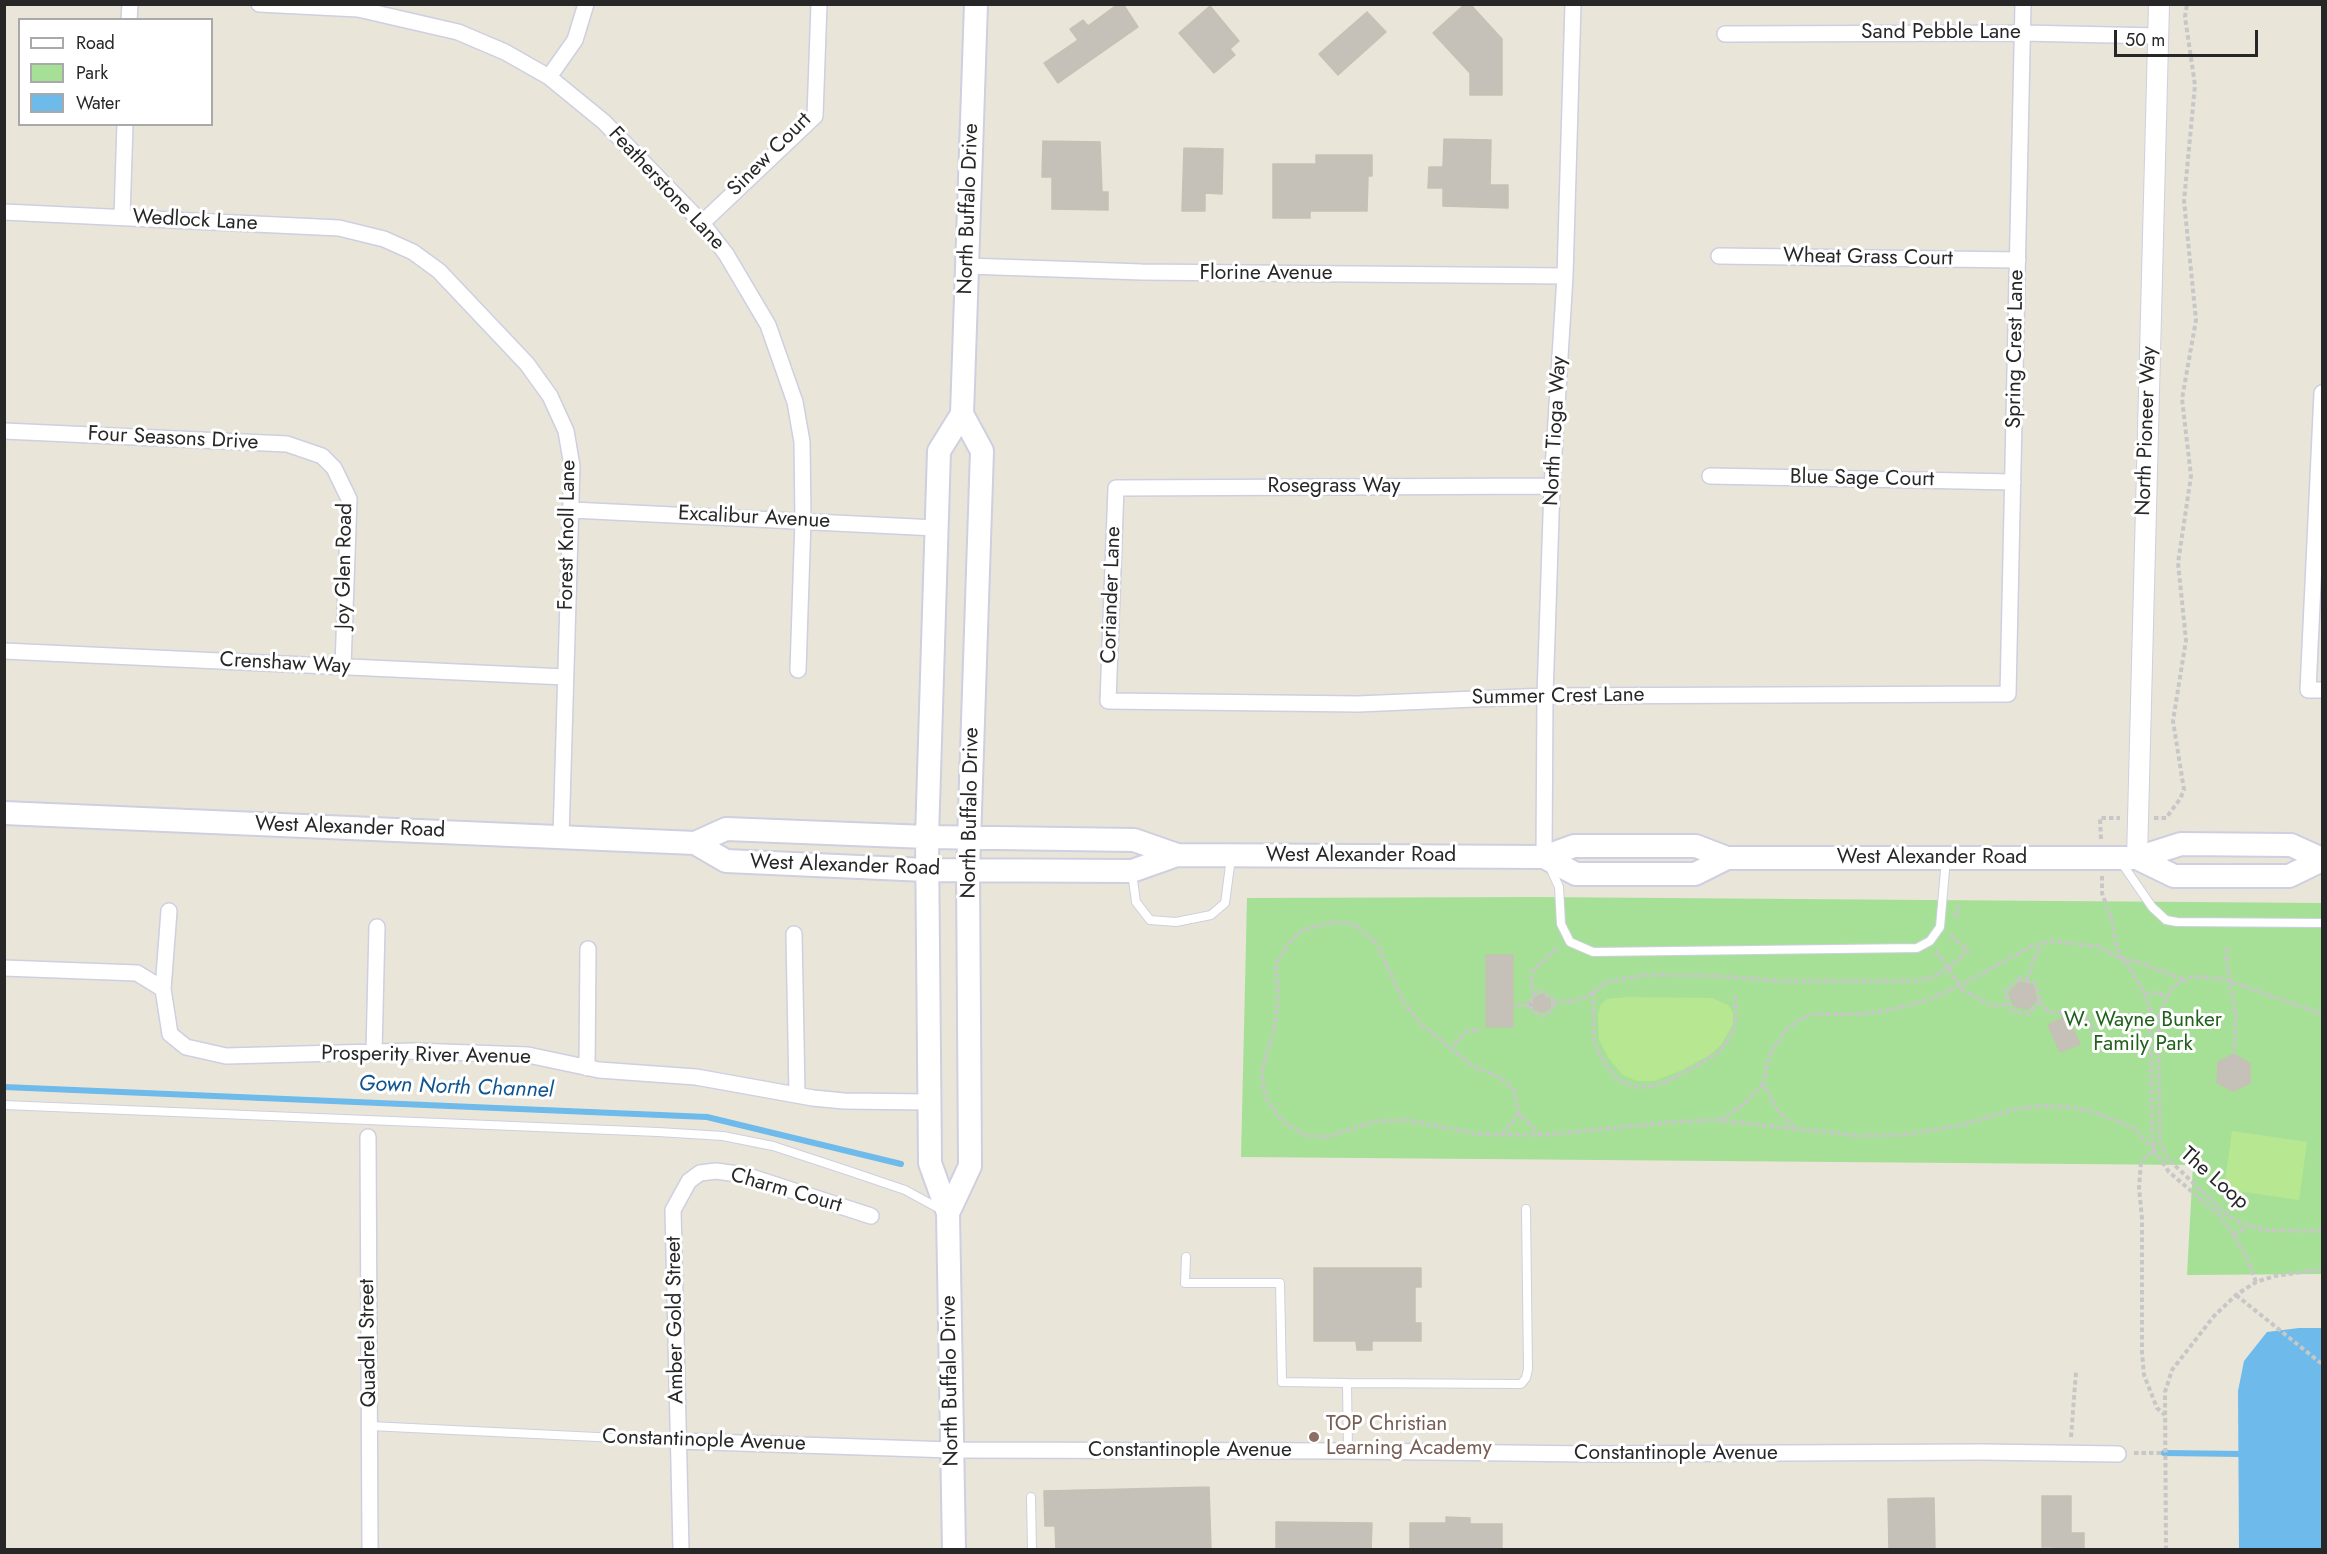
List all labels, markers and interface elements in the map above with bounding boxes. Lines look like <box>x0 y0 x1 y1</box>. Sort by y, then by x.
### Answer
legend <box>18 18 213 126</box>
scale bar <box>2117 18 2261 56</box>
street label: Sand Pebble Lane <box>1861 20 2021 46</box>
text: 50 m <box>2125 27 2165 53</box>
text: Road <box>76 30 115 56</box>
text: Park <box>76 60 108 86</box>
text: Water <box>76 90 120 116</box>
street label: Sinew Court <box>723 108 817 202</box>
street label: Featherstone Lane <box>602 122 730 256</box>
street label: North Buffalo Drive <box>953 123 985 295</box>
street label: Wedlock Lane <box>132 205 258 237</box>
street label: Wheat Grass Court <box>1783 244 1953 272</box>
street label: Florine Avenue <box>1199 261 1333 287</box>
street label: Spring Crest Lane <box>2002 269 2030 429</box>
street label: North Pioneer Way <box>2131 346 2163 516</box>
street label: North Tioga Way <box>1539 355 1573 507</box>
street label: Four Seasons Drive <box>87 422 259 456</box>
street label: Forest Knoll Lane <box>554 460 582 610</box>
street label: Blue Sage Court <box>1790 465 1934 493</box>
street label: Rosegrass Way <box>1268 474 1400 500</box>
street label: Excalibur Avenue <box>677 501 831 535</box>
street label: Joy Glen Road <box>331 503 359 629</box>
street label: Coriander Lane <box>1097 526 1127 664</box>
street label: Crenshaw Way <box>219 648 351 680</box>
street label: Summer Crest Lane <box>1471 683 1645 711</box>
street label: North Buffalo Drive <box>957 727 985 899</box>
street label: West Alexander Road <box>254 812 446 844</box>
street label: West Alexander Road <box>1266 843 1456 869</box>
street label: West Alexander Road <box>1837 845 2027 871</box>
street label: West Alexander Road <box>749 850 941 882</box>
park label: W. Wayne Bunker Family Park <box>2064 1008 2222 1058</box>
street label: Prosperity River Avenue <box>321 1042 531 1070</box>
water label: Gown North Channel <box>358 1071 554 1105</box>
street label: The Loop <box>2175 1143 2253 1215</box>
street label: Charm Court <box>727 1163 845 1219</box>
street label: Amber Gold Street <box>662 1236 690 1404</box>
street label: Quadrel Street <box>355 1278 383 1408</box>
street label: North Buffalo Drive <box>937 1295 965 1467</box>
place label: TOP Christian Learning Academy <box>1326 1412 1492 1462</box>
street label: Constantinople Avenue <box>602 1425 806 1457</box>
marker: TOP Christian Learning Academy <box>1307 1430 1321 1444</box>
street label: Constantinople Avenue <box>1088 1438 1292 1464</box>
street label: Constantinople Avenue <box>1574 1441 1778 1467</box>

